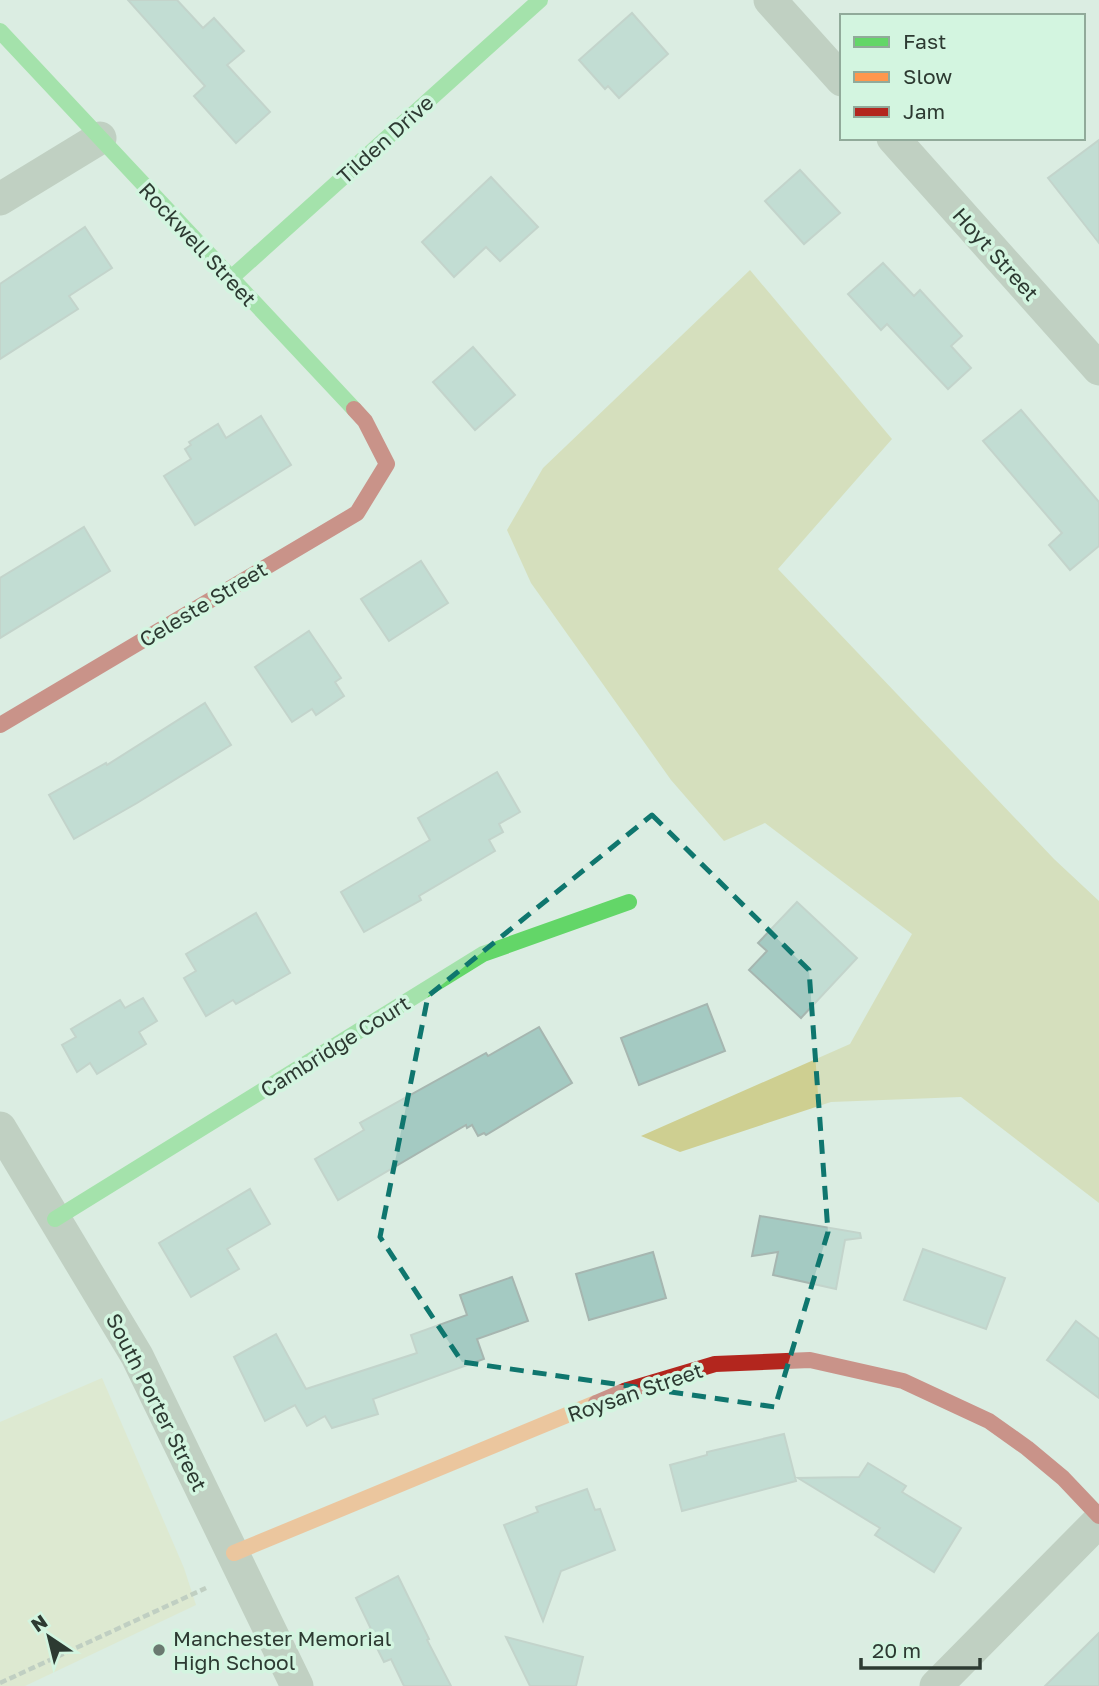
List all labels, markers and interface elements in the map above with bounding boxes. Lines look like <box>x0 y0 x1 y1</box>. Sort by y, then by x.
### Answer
legend <box>840 14 1085 140</box>
text: Fast <box>903 28 946 54</box>
text: Slow <box>903 63 952 89</box>
street label: Tilden Drive <box>332 89 438 189</box>
text: Jam <box>903 98 945 124</box>
street label: Rockwell Street <box>134 177 262 311</box>
street label: Hoyt Street <box>947 202 1045 306</box>
street label: Celeste Street <box>134 556 272 652</box>
street label: Cambridge Court <box>255 990 415 1102</box>
street label: South Porter Street <box>101 1309 213 1495</box>
street label: Roysan Street <box>564 1357 706 1427</box>
north arrow <box>14 1602 84 1672</box>
text: N <box>26 1609 51 1636</box>
place label: Manchester Memorial High School <box>173 1625 391 1675</box>
scale bar <box>861 1626 980 1670</box>
text: 20 m <box>872 1637 921 1663</box>
marker: Manchester Memorial High School <box>151 1642 167 1658</box>

